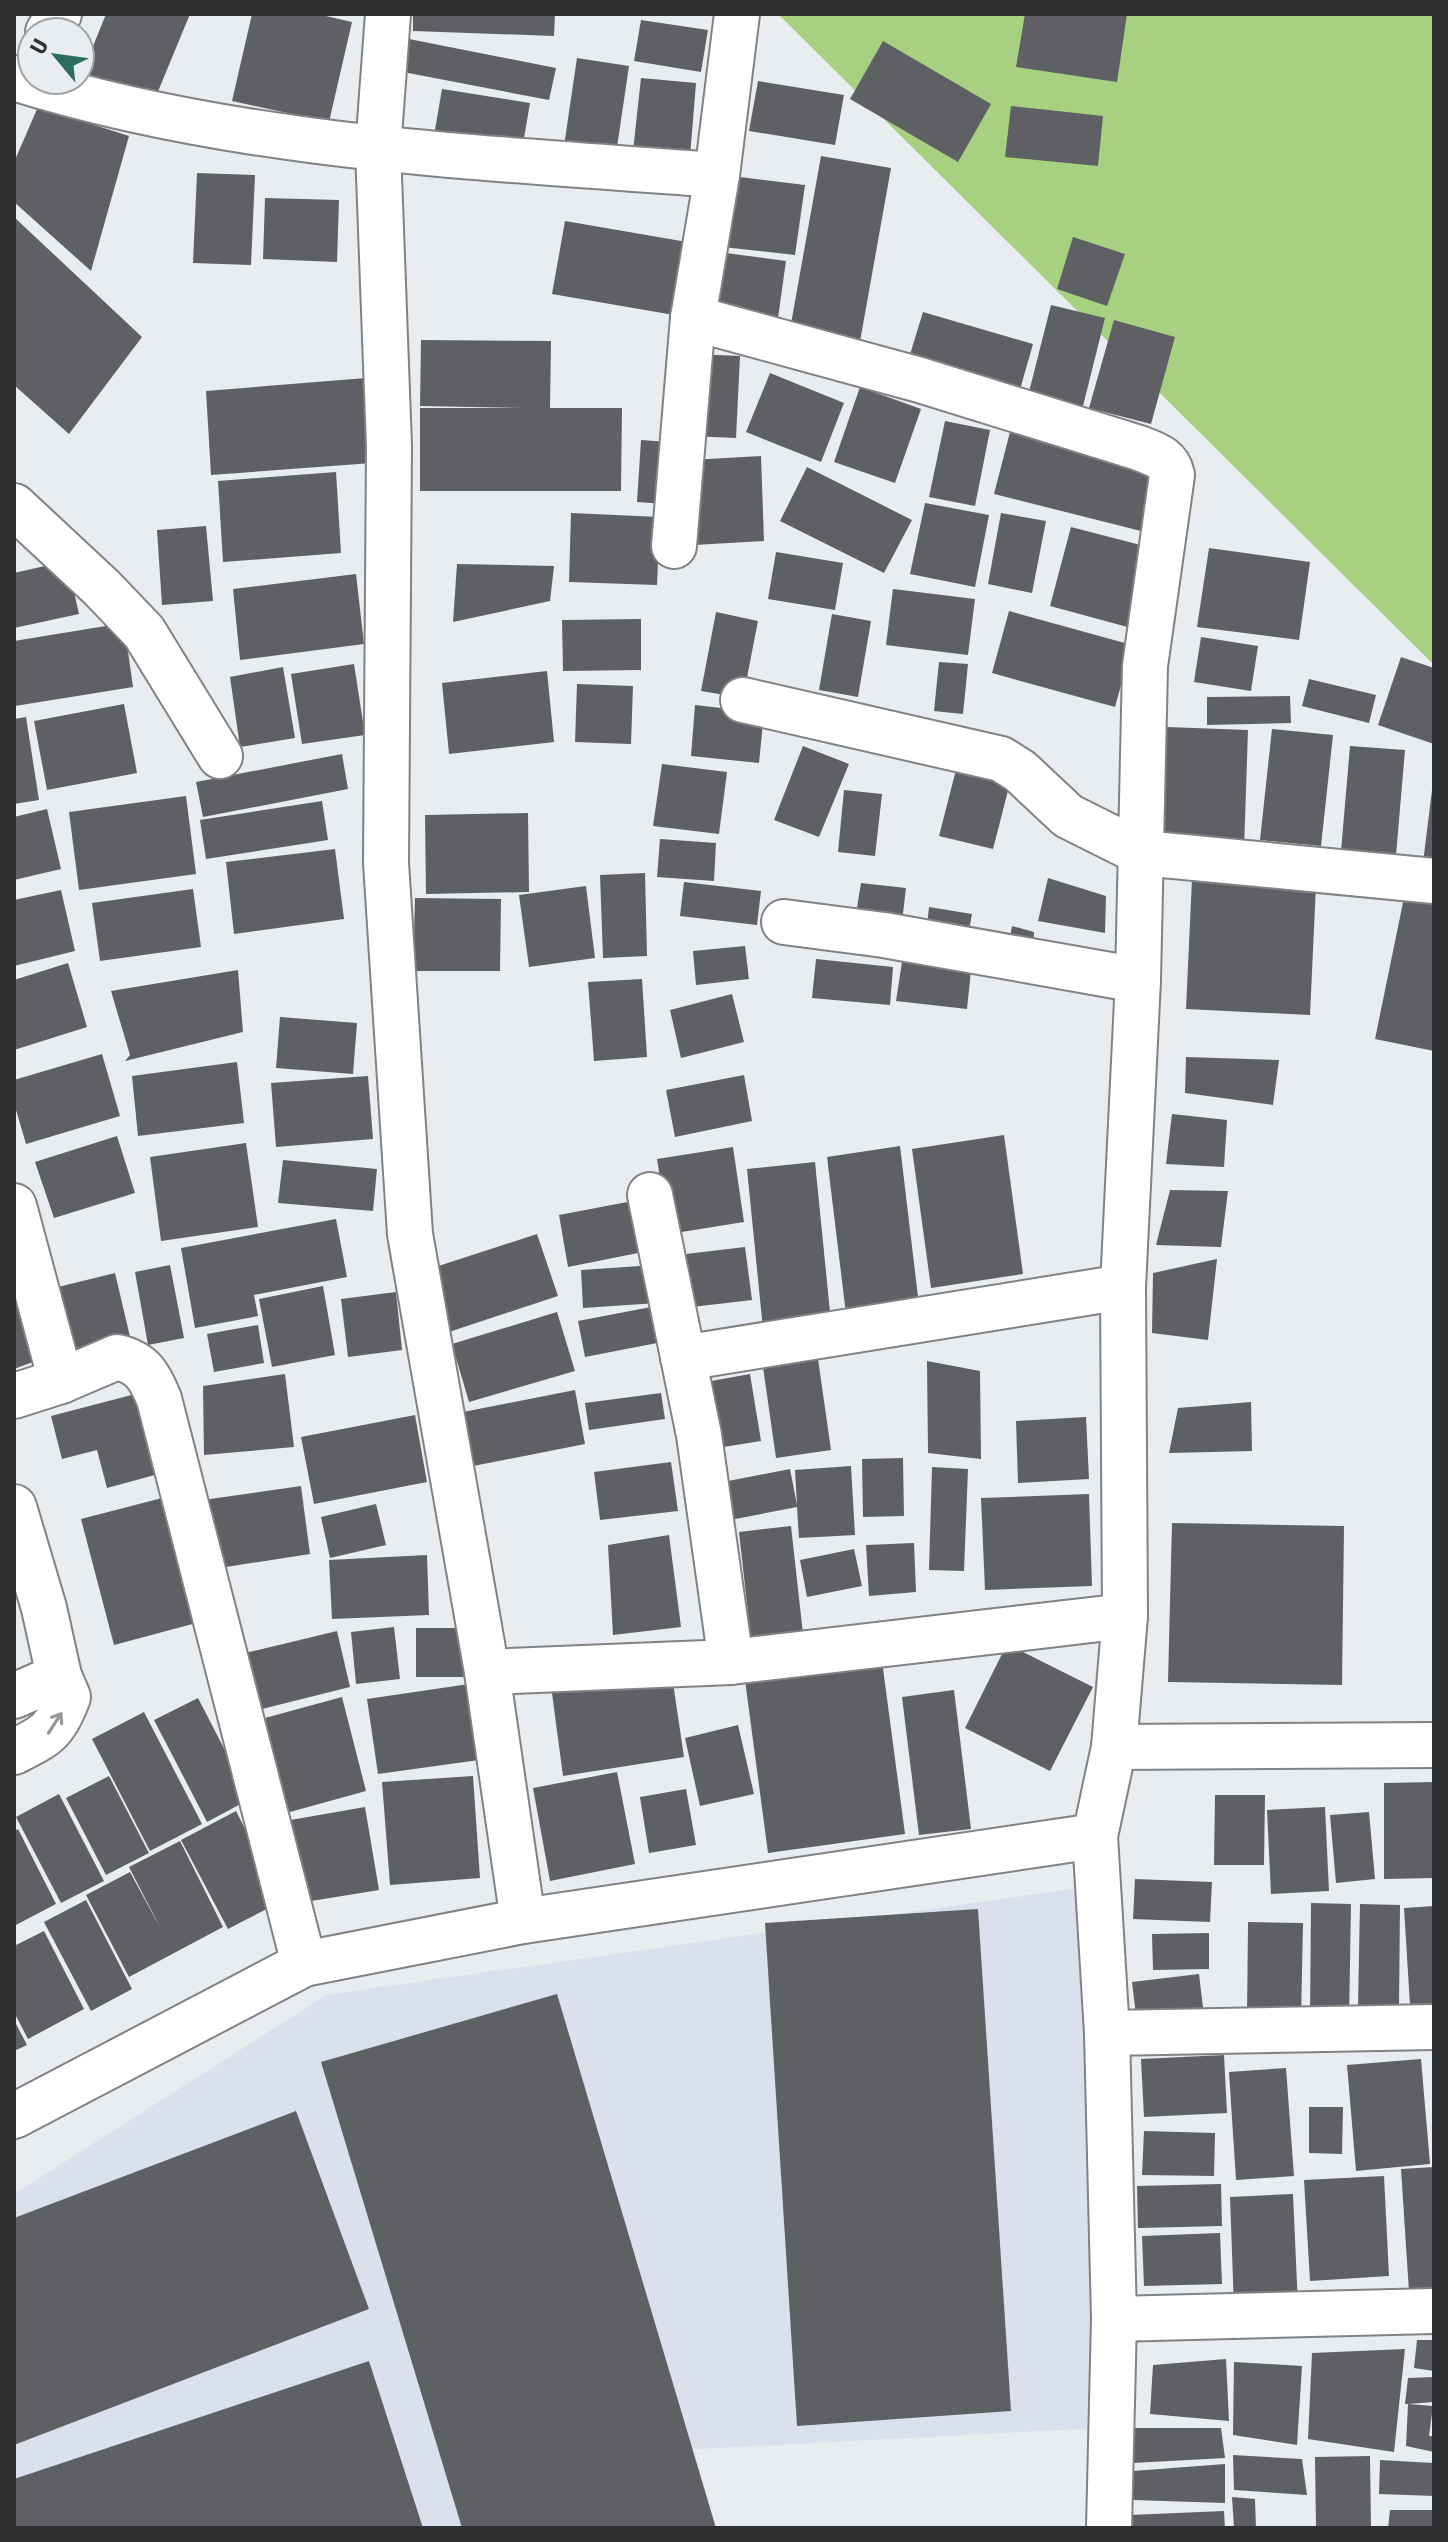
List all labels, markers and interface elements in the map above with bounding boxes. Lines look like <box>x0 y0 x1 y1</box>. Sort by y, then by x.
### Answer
north arrow <box>16 16 96 96</box>
text: U <box>24 34 54 59</box>
one-way arrow <box>46 1712 63 1734</box>

